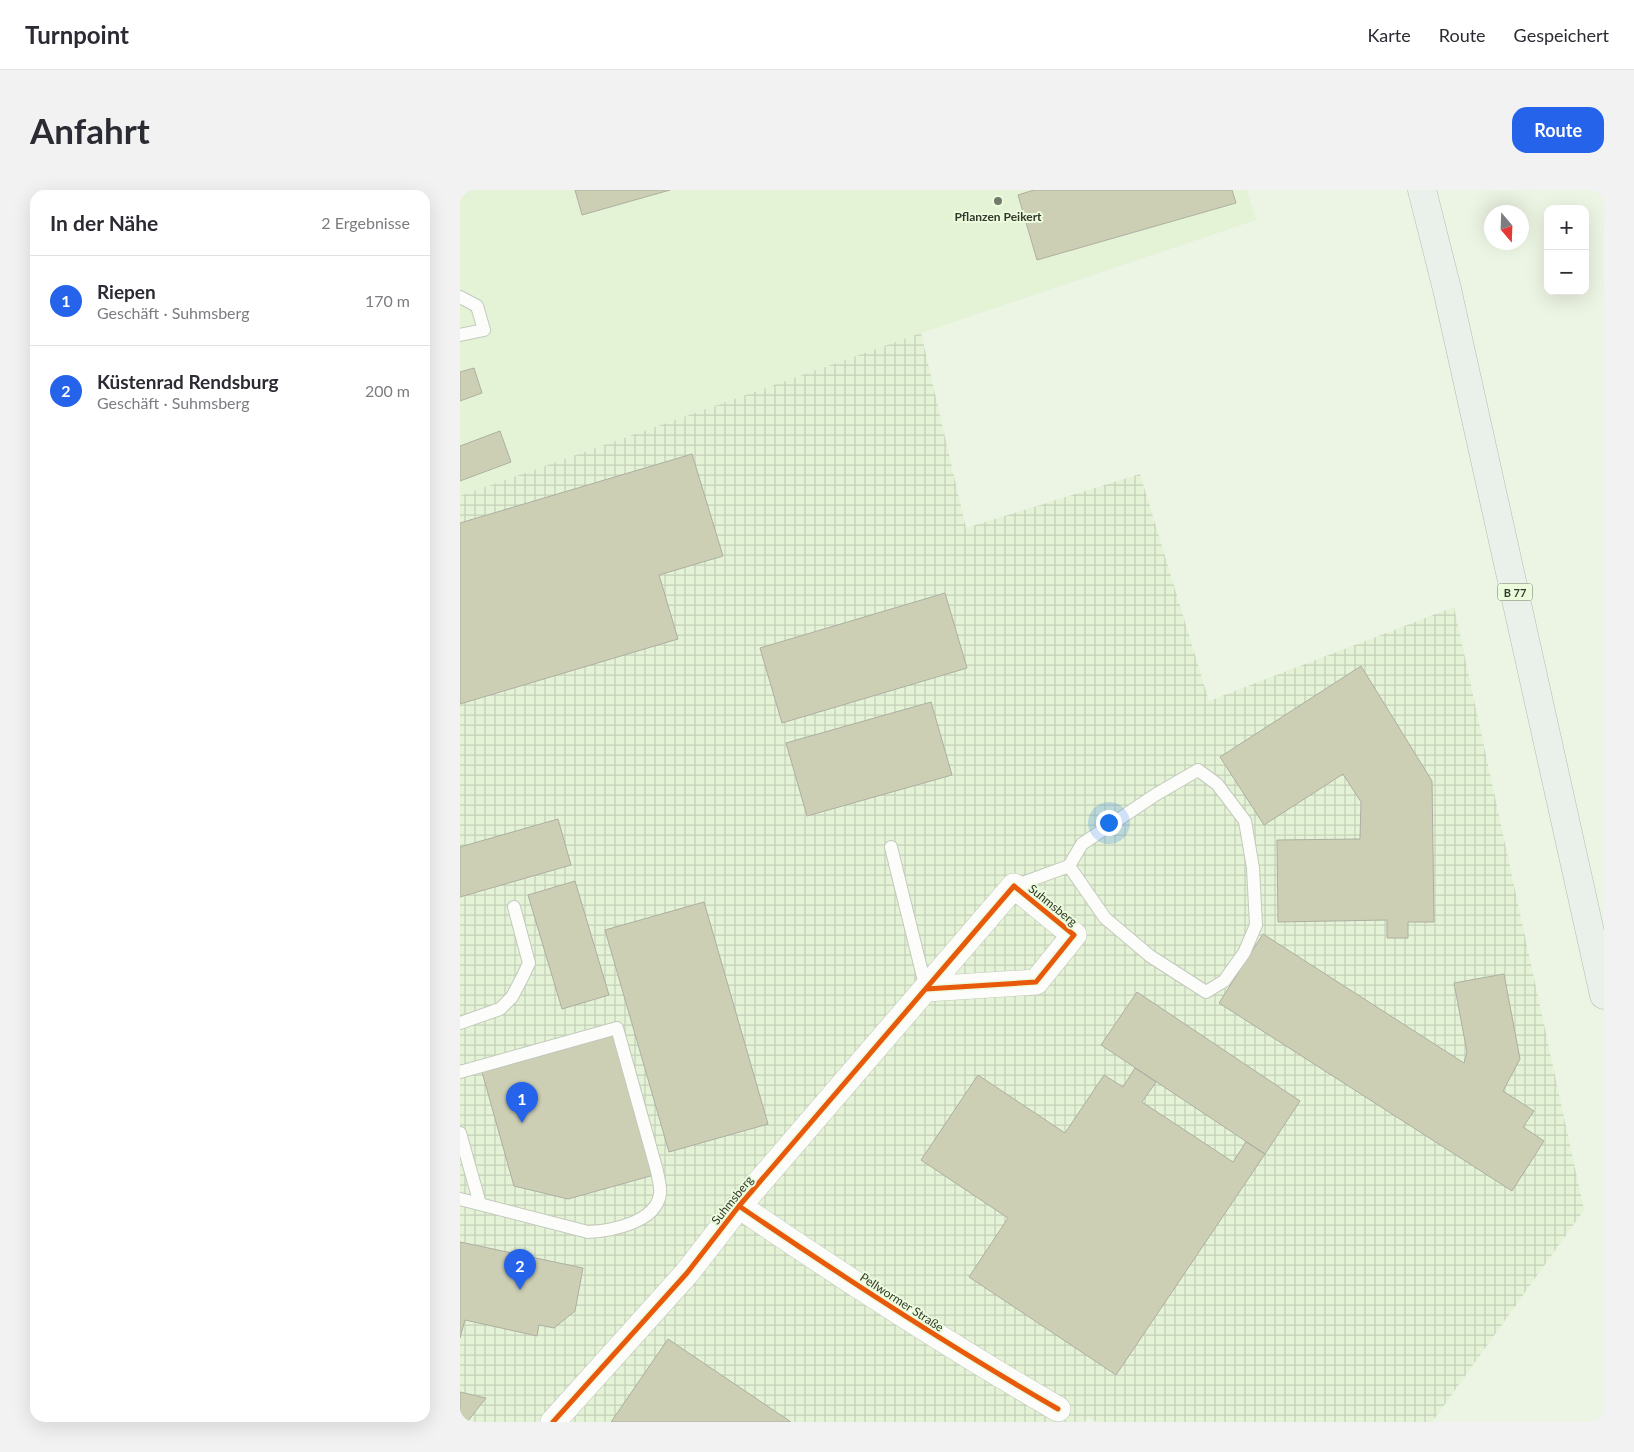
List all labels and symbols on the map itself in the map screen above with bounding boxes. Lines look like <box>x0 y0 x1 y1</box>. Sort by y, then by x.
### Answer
marker: Pflanzen Peikert <box>992 195 1004 207</box>
north arrow <box>1484 205 1529 250</box>
place label: Pflanzen Peikert <box>954 209 1042 224</box>
road number: B 77 <box>1498 584 1532 601</box>
your location <box>1096 810 1122 836</box>
street label: Suhmsberg <box>1026 881 1080 929</box>
pin: 1 <box>506 1082 538 1123</box>
street label: Suhmsberg <box>708 1173 756 1227</box>
pin: 2 <box>504 1249 536 1290</box>
street label: Pellwormer Straße <box>857 1269 947 1335</box>

